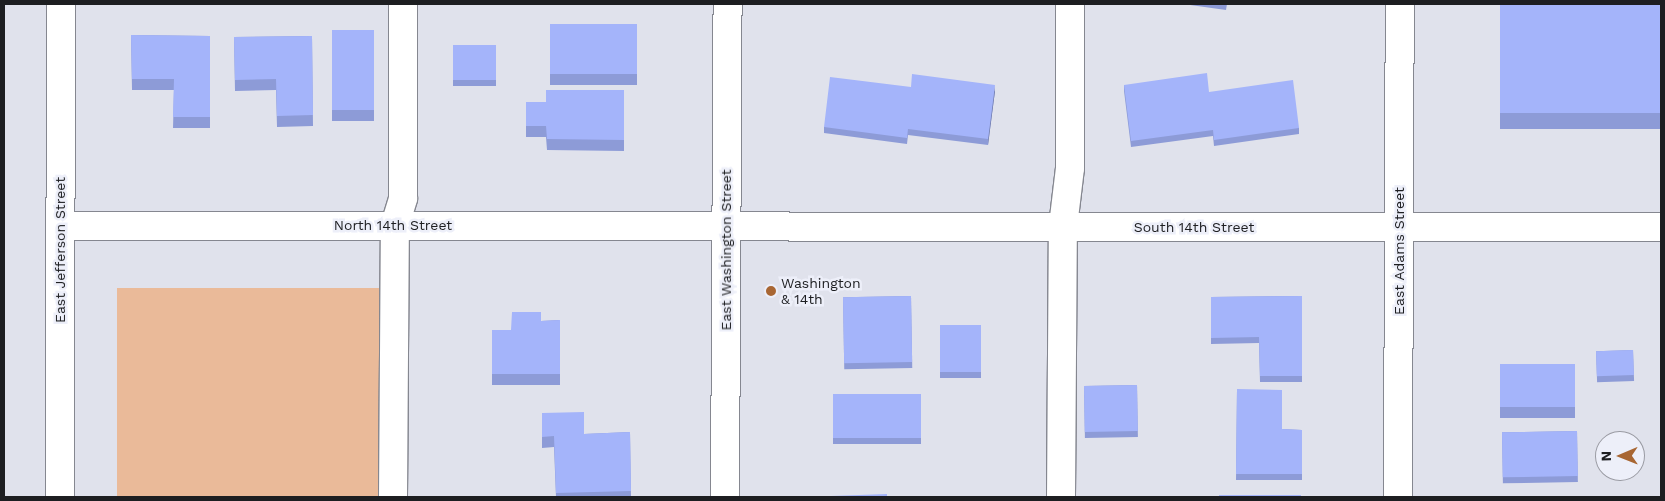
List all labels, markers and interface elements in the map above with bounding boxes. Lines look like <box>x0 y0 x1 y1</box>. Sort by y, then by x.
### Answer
street label: East Washington Street <box>718 169 734 331</box>
street label: East Jefferson Street <box>52 177 68 323</box>
street label: East Adams Street <box>1391 187 1407 315</box>
street label: North 14th Street <box>334 217 452 233</box>
street label: South 14th Street <box>1134 219 1254 235</box>
place label: Washington & 14th <box>781 275 861 308</box>
marker: Washington & 14th <box>765 285 777 297</box>
north arrow <box>1595 431 1645 481</box>
text: N <box>1598 451 1614 462</box>

